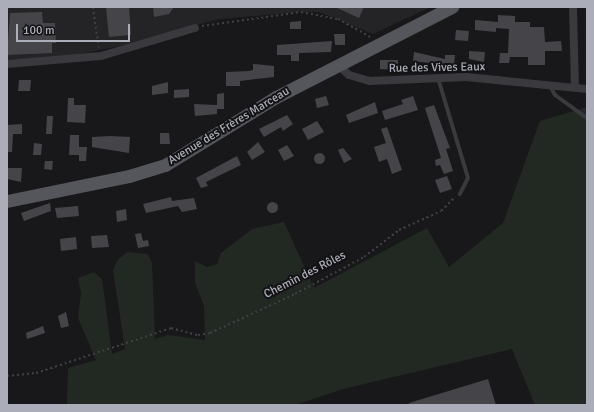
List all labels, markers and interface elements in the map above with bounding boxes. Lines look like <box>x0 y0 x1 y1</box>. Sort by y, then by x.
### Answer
scale bar <box>18 16 132 42</box>
text: 100 m <box>23 23 55 38</box>
street label: Rue des Vives Eaux <box>389 60 485 76</box>
street label: Avenue des Frères Marceau <box>166 84 292 168</box>
street label: Chemin des Rôles <box>262 248 348 302</box>

